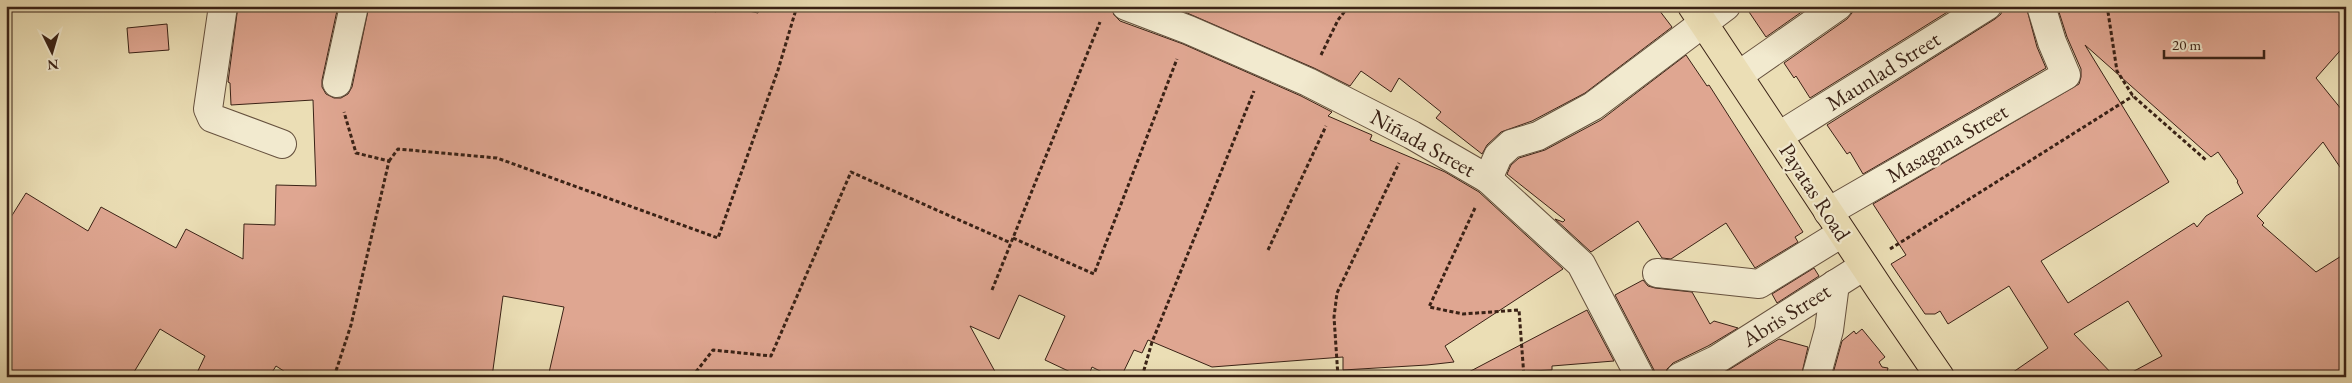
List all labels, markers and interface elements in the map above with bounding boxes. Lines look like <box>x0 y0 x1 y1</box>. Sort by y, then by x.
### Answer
street label: Maunlad Street <box>1820 24 1946 118</box>
north arrow <box>28 28 78 78</box>
scale bar <box>2164 28 2264 60</box>
text: 20 m <box>2172 35 2201 54</box>
text: N <box>46 55 60 74</box>
street label: Masagana Street <box>1881 97 2013 189</box>
street label: Niñada Street <box>1365 102 1481 184</box>
street label: Payatas Road <box>1773 138 1858 247</box>
street label: Abris Street <box>1735 276 1836 354</box>

